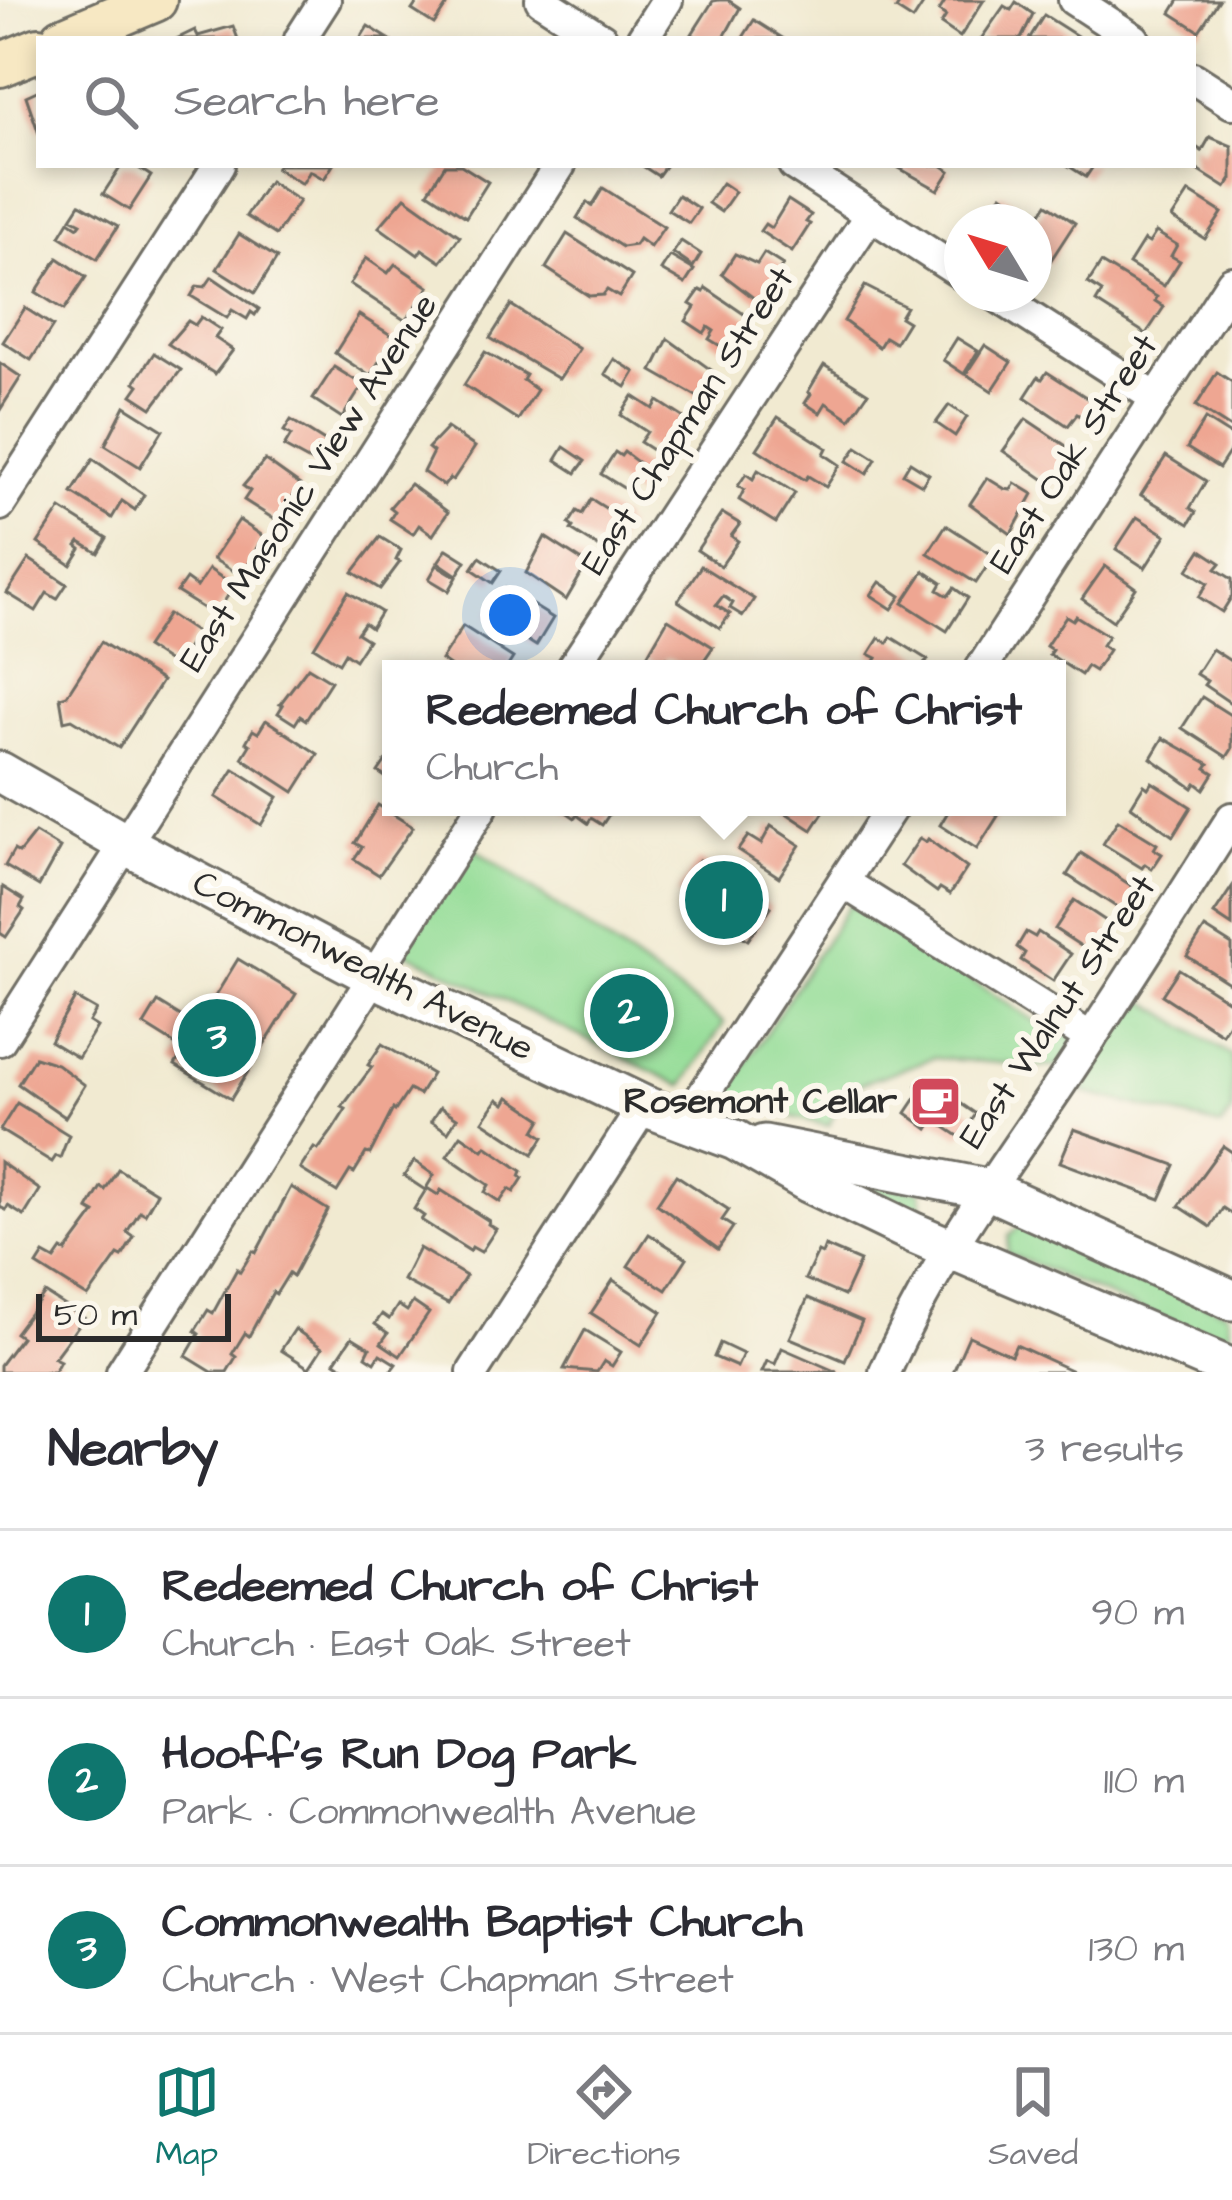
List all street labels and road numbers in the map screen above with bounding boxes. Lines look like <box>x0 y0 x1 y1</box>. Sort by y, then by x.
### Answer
street label: East Chapman Street <box>569 257 807 585</box>
street label: East Masonic View Avenue <box>167 284 451 682</box>
street label: East Oak Street <box>977 324 1171 584</box>
street label: Commonwealth Avenue <box>184 858 542 1074</box>
street label: East Walnut Street <box>947 864 1169 1159</box>

